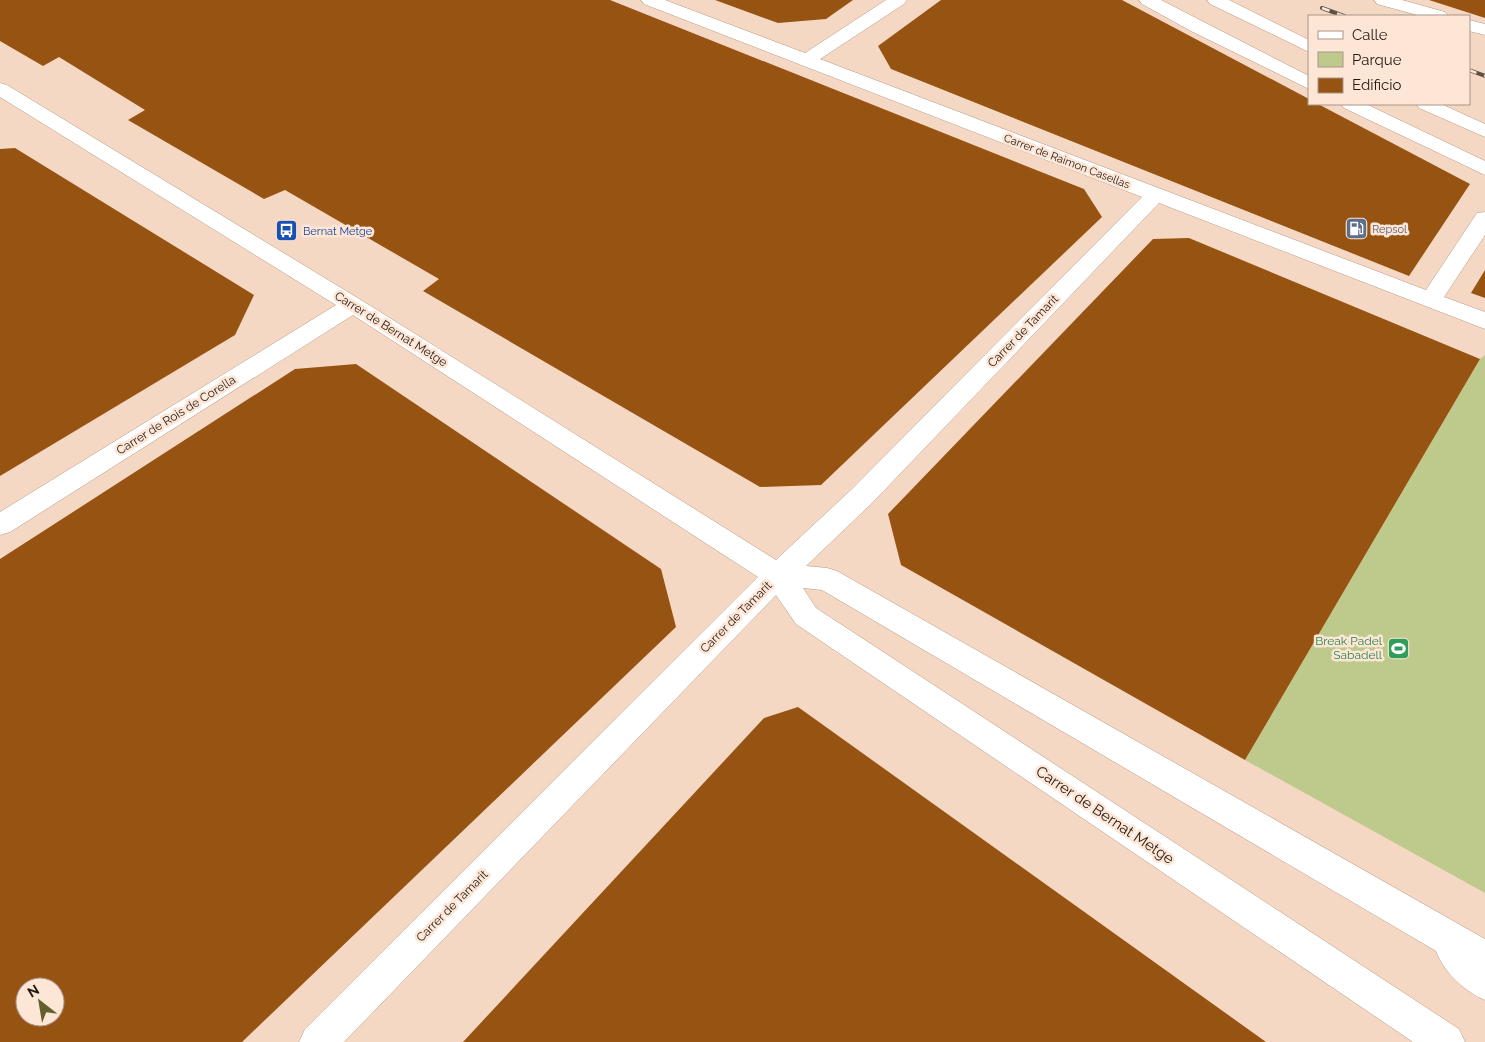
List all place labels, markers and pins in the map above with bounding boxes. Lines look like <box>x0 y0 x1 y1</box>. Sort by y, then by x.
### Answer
fuel station icon: Repsol <box>1344 217 1368 241</box>
bus stop icon: Bernat Metge <box>275 219 299 243</box>
place label: Repsol <box>1372 223 1407 236</box>
place label: Bernat Metge <box>303 225 373 238</box>
place label: Break Padel Sabadell <box>1315 634 1383 662</box>
sports icon: Break Padel Sabadell <box>1386 636 1410 660</box>

